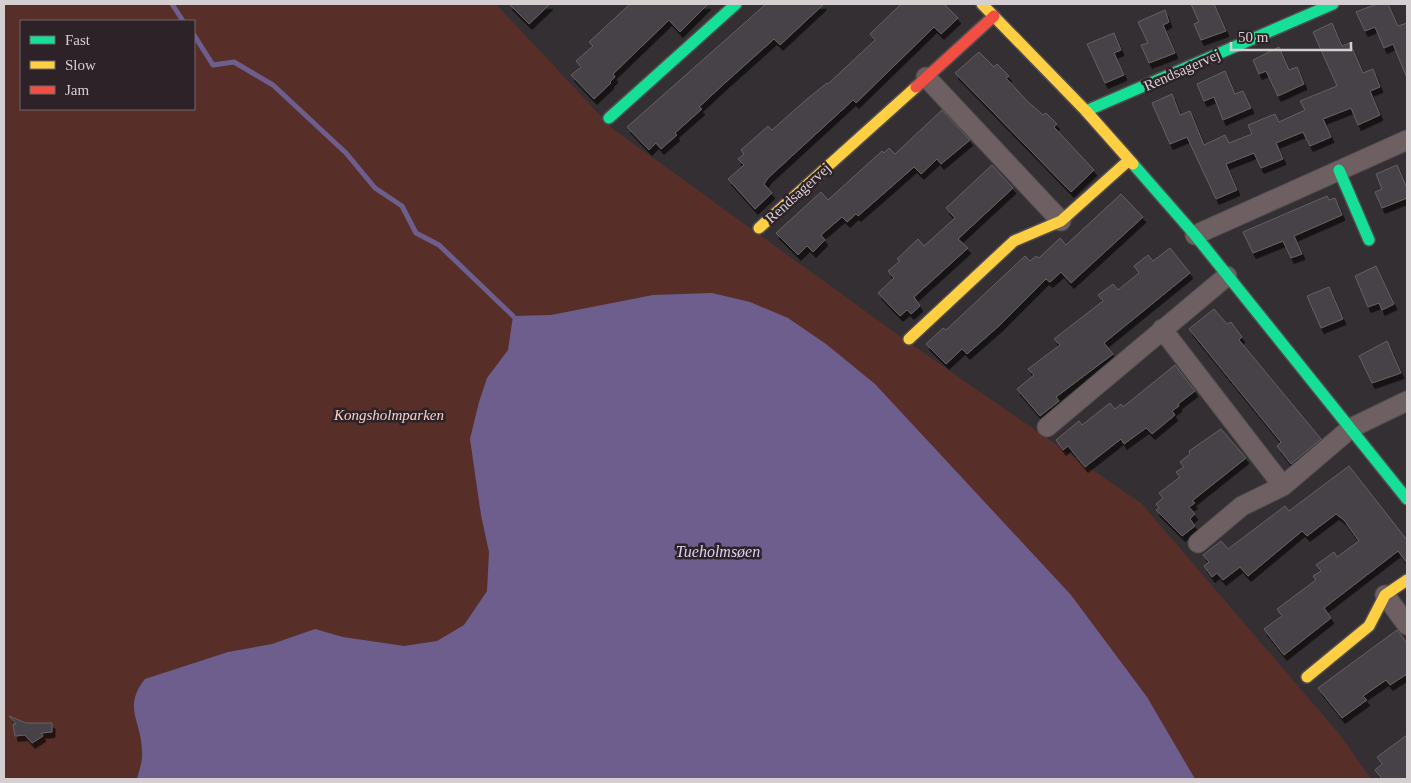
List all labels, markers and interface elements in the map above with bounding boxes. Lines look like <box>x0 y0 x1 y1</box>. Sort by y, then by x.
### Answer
legend <box>20 20 195 110</box>
scale bar <box>1231 20 1351 52</box>
text: 50 m <box>1238 29 1269 45</box>
text: Fast <box>65 32 91 48</box>
street label: Rendsagervej <box>1141 46 1223 94</box>
text: Slow <box>65 57 96 73</box>
text: Jam <box>65 82 89 98</box>
street label: Rendsagervej <box>762 160 834 226</box>
park label: Kongsholmparken <box>333 407 444 423</box>
water label: Tueholmsøen <box>676 543 760 560</box>

